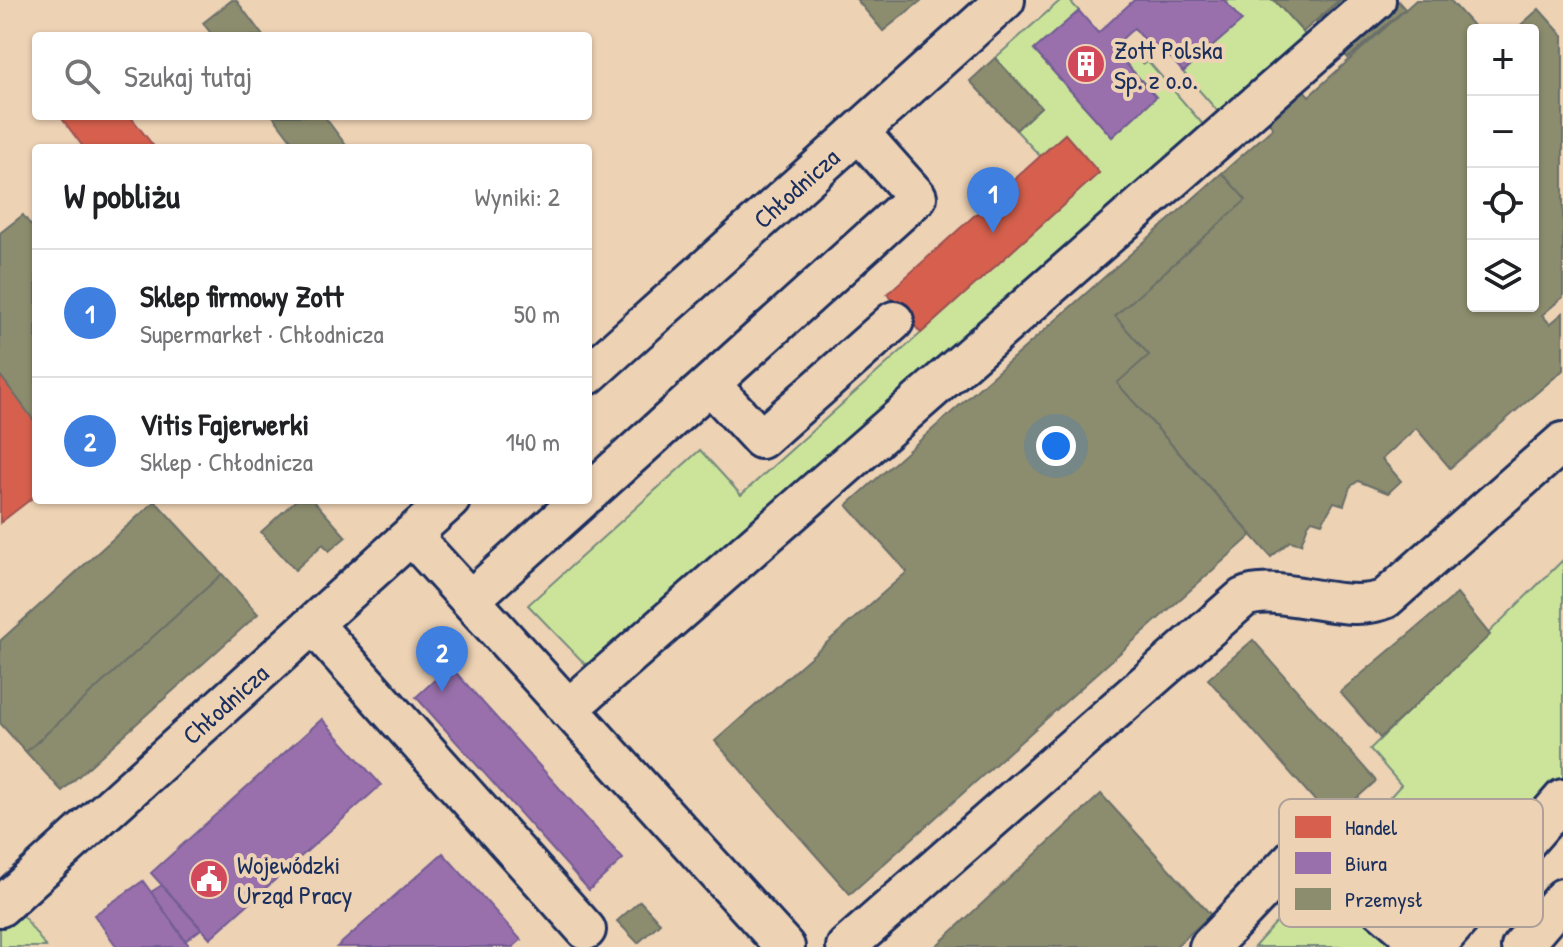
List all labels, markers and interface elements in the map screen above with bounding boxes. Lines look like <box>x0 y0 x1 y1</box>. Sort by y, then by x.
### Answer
map controls <box>1467 24 1539 312</box>
button: + <box>1467 24 1539 96</box>
search box <box>32 32 592 120</box>
place label: Zott Polska Sp. z o.o. <box>1114 32 1222 97</box>
building icon: Zott Polska Sp. z o.o. <box>1065 43 1107 85</box>
icon: search <box>60 54 104 98</box>
text: Szukaj tutaj <box>124 56 252 96</box>
button: − <box>1467 96 1539 168</box>
street label: Chłodnicza <box>745 140 847 236</box>
pin: 1 <box>967 167 1019 233</box>
button: locate <box>1467 168 1539 240</box>
text: W pobliżu <box>64 173 180 219</box>
text: Wyniki: 2 <box>475 179 560 214</box>
button: layers <box>1467 240 1539 312</box>
text: Sklep firmowy Zott <box>140 276 343 316</box>
text: 1 <box>85 296 95 331</box>
text: 50 m <box>514 296 560 331</box>
text: Supermarket · Chłodnicza <box>140 316 384 351</box>
text: Vitis Fajerwerki <box>140 404 309 444</box>
text: 2 <box>84 424 96 459</box>
text: 140 m <box>506 424 560 459</box>
your location <box>1036 426 1076 466</box>
text: Sklep · Chłodnicza <box>140 444 313 479</box>
pin: 2 <box>416 626 468 692</box>
street label: Chłodnicza <box>174 656 276 752</box>
legend <box>1279 799 1543 927</box>
text: Handel <box>1345 812 1397 842</box>
place label: Wojewódzki Urząd Pracy <box>237 847 353 912</box>
text: Biura <box>1345 848 1387 878</box>
public building icon: Wojewódzki Urząd Pracy <box>188 858 230 900</box>
text: Przemysł <box>1345 884 1423 914</box>

